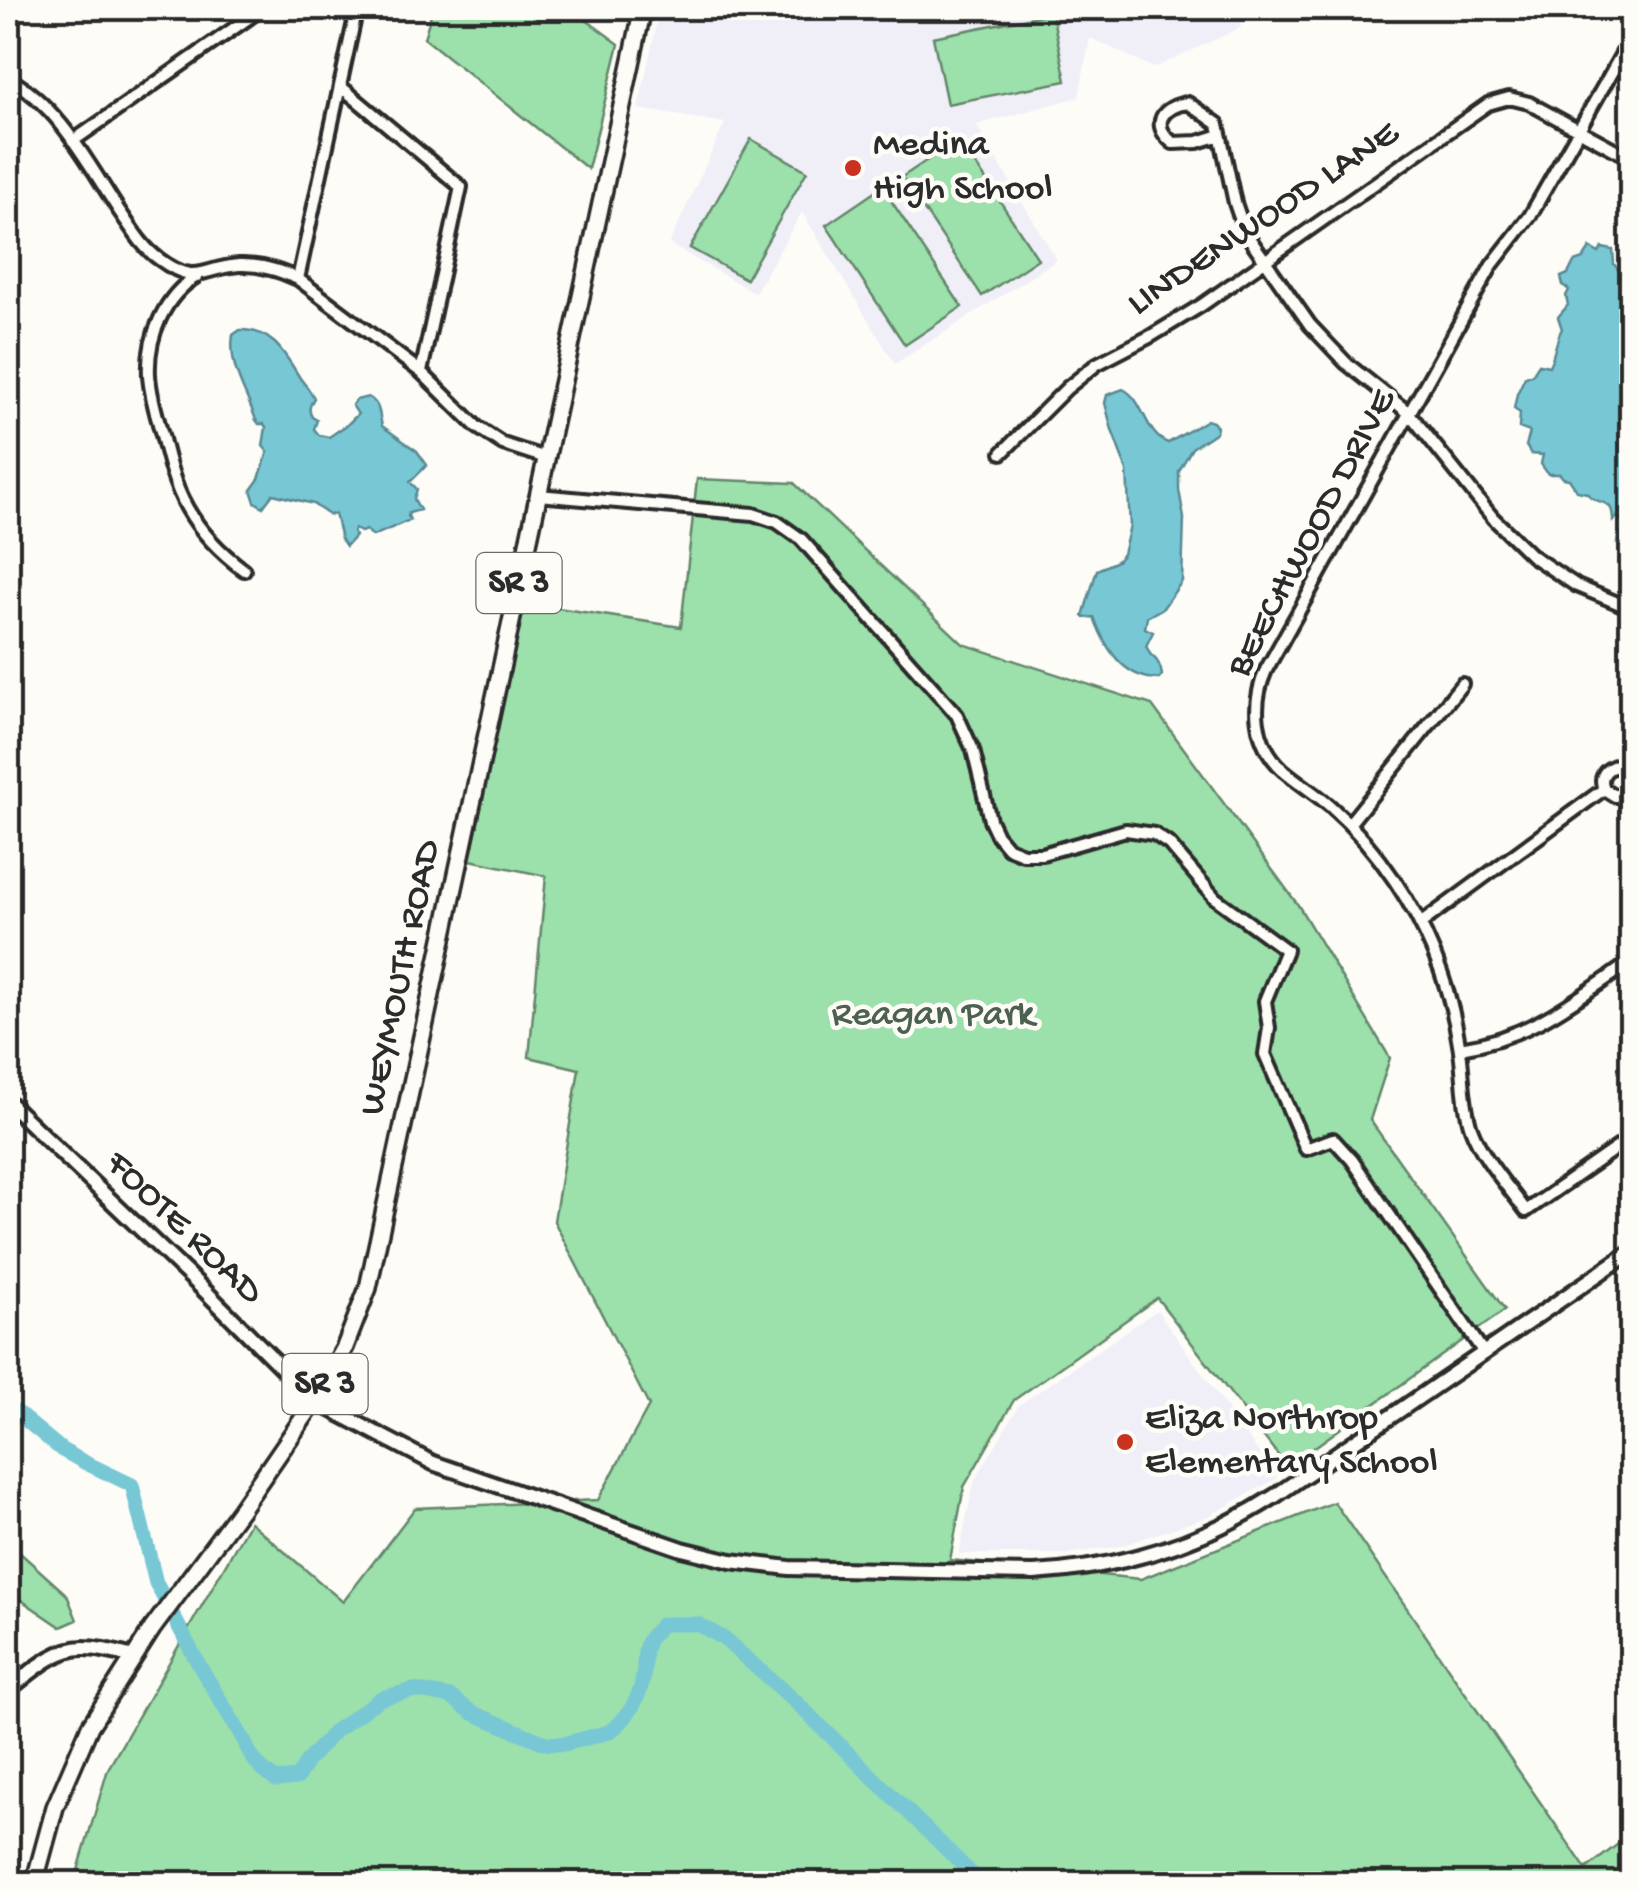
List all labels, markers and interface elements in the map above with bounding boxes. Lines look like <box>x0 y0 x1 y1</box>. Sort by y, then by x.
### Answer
street label: LINDENWOOD LANE <box>1120 112 1409 327</box>
place label: Medina High School <box>873 124 1053 212</box>
marker: Medina High School <box>842 157 864 179</box>
street label: BEECHWOOD DRIVE <box>1218 381 1408 686</box>
road number: SR 3 <box>476 553 562 613</box>
street label: WEYMOUTH ROAD <box>351 836 453 1120</box>
park label: Reagan Park <box>832 994 1037 1038</box>
street label: FOOTE ROAD <box>94 1142 271 1315</box>
road number: SR 3 <box>282 1354 368 1414</box>
place label: Eliza Northrop Elementary School <box>1145 1398 1438 1486</box>
marker: Eliza Northrop Elementary School <box>1114 1431 1136 1453</box>

